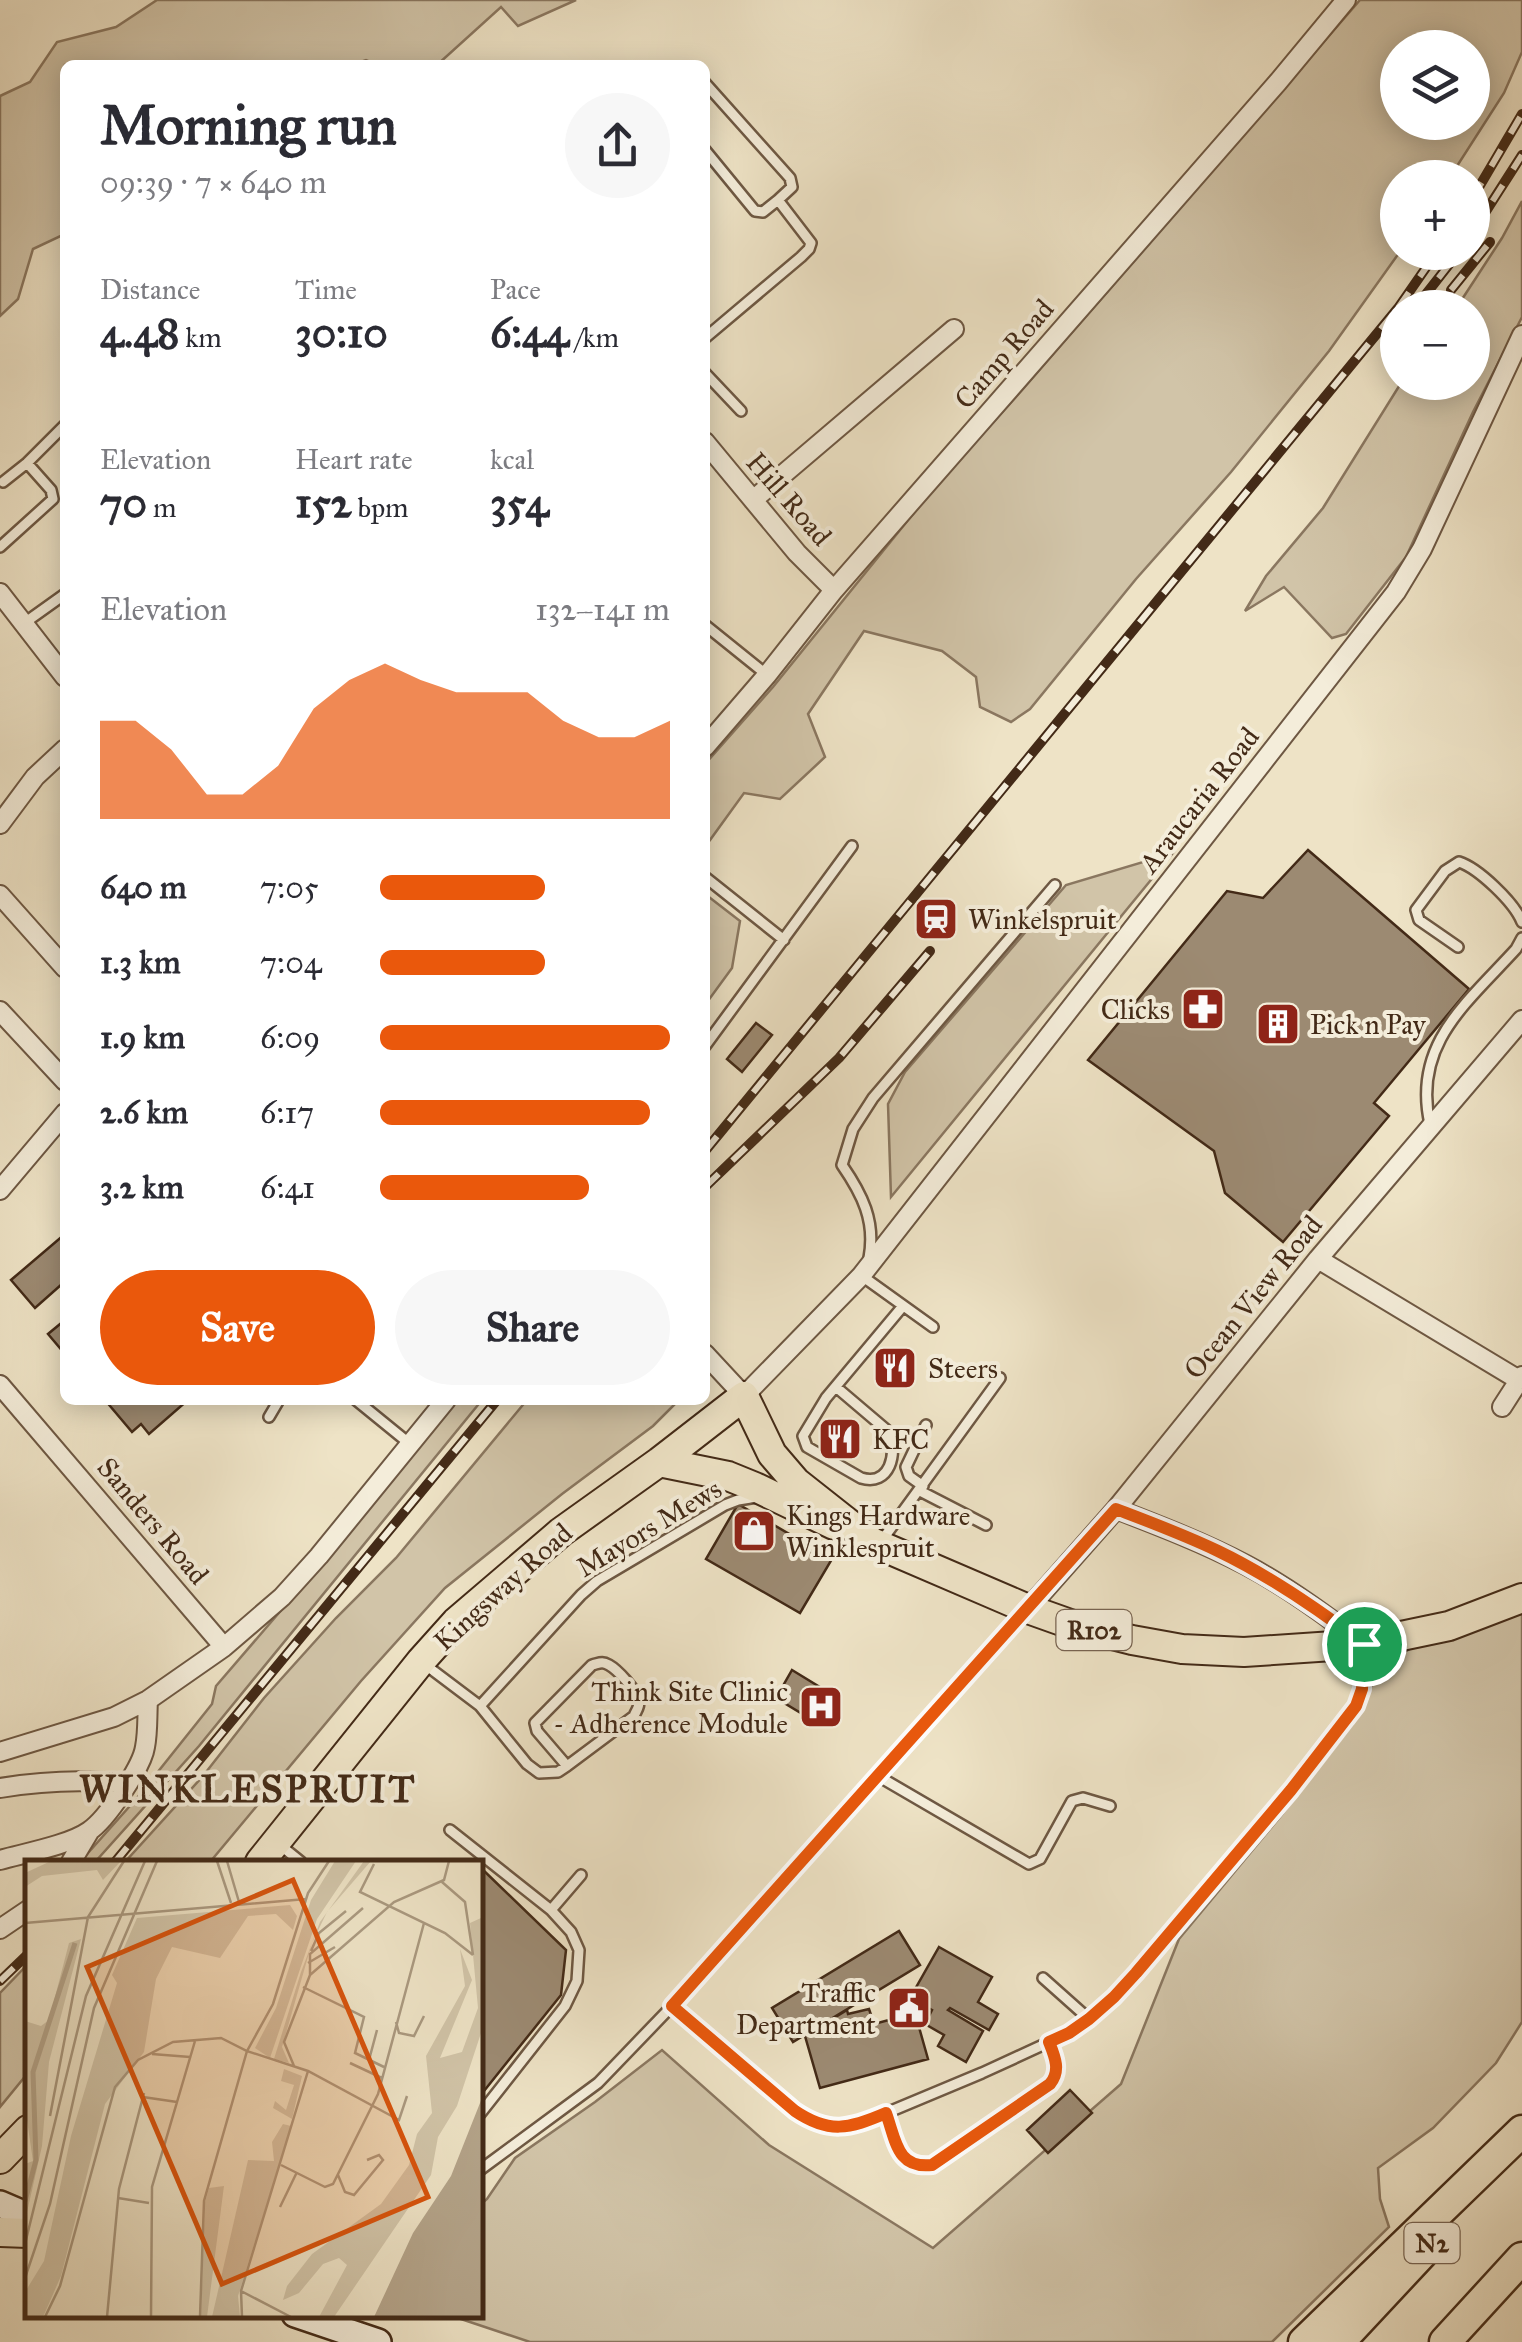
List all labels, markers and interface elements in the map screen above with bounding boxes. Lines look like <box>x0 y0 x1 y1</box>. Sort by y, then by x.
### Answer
map controls <box>1380 30 1490 400</box>
button: layers <box>1380 30 1490 140</box>
text: Morning run <box>100 92 397 159</box>
button: share <box>565 93 670 198</box>
button: + <box>1380 160 1490 270</box>
text: 09:39 · 7 × 640 m <box>100 163 327 202</box>
text: Distance <box>100 272 200 307</box>
text: Time <box>295 272 357 307</box>
text: Pace <box>490 272 541 307</box>
button: − <box>1380 290 1490 400</box>
street label: Camp Road <box>947 292 1061 416</box>
text: 4.48 <box>100 307 179 359</box>
text: 30:10 <box>295 307 388 359</box>
text: 6:44 <box>490 307 569 359</box>
text: km <box>179 320 222 355</box>
text: /km <box>569 320 619 355</box>
text: Elevation <box>100 442 211 477</box>
text: Heart rate <box>295 442 413 477</box>
text: kcal <box>490 442 534 477</box>
street label: Hill Road <box>739 445 839 553</box>
text: 70 <box>100 477 147 529</box>
text: 152 <box>295 477 352 529</box>
text: 354 <box>490 477 549 529</box>
text: m <box>147 490 176 525</box>
text: bpm <box>352 490 409 525</box>
text: Elevation <box>100 590 227 629</box>
text: 132–141 m <box>535 590 670 629</box>
street label: Araucaria Road <box>1131 720 1267 881</box>
text: 640 m <box>100 868 187 907</box>
text: 7:05 <box>260 868 319 907</box>
station icon: Winkelspruit <box>913 896 959 942</box>
place label: Winkelspruit <box>968 902 1117 937</box>
text: 1.3 km <box>100 943 181 982</box>
text: 7:04 <box>260 943 322 982</box>
pharmacy icon: Clicks <box>1180 986 1226 1032</box>
place label: Clicks <box>1101 992 1170 1027</box>
building icon: Pick n Pay <box>1255 1001 1301 1047</box>
place label: Pick n Pay <box>1310 1007 1427 1042</box>
text: 1.9 km <box>100 1018 185 1057</box>
text: 6:09 <box>260 1018 320 1057</box>
text: 2.6 km <box>100 1093 188 1132</box>
text: 6:17 <box>260 1093 314 1132</box>
text: 3.2 km <box>100 1168 184 1207</box>
text: 6:41 <box>260 1168 315 1207</box>
street label: Ocean View Road <box>1176 1208 1330 1386</box>
button: Save <box>100 1270 375 1385</box>
button: Share <box>395 1270 670 1385</box>
restaurant icon: Steers <box>872 1345 918 1391</box>
place label: Steers <box>928 1351 998 1386</box>
restaurant icon: KFC <box>817 1416 863 1462</box>
place label: KFC <box>872 1422 929 1457</box>
street label: Sanders Road <box>90 1450 216 1592</box>
street label: Mayors Mews <box>570 1471 728 1585</box>
place label: Kings Hardware Winklespruit <box>786 1498 970 1565</box>
shop icon: Kings Hardware Winklespruit <box>731 1508 777 1554</box>
street label: Kingsway Road <box>426 1516 580 1658</box>
pin <box>1322 1602 1407 1687</box>
road number: R102 <box>1056 1610 1132 1650</box>
icon: arrive <box>1337 1617 1392 1672</box>
place label: Think Site Clinic - Adherence Module <box>553 1674 788 1741</box>
hospital icon: Think Site Clinic - Adherence Module <box>798 1684 844 1730</box>
district label: WINKLESPRUIT <box>79 1766 417 1812</box>
inset map <box>25 1860 482 2317</box>
place label: Traffic Department <box>736 1975 876 2042</box>
public building icon: Traffic Department <box>886 1985 932 2031</box>
road number: N2 <box>1404 2223 1460 2263</box>

